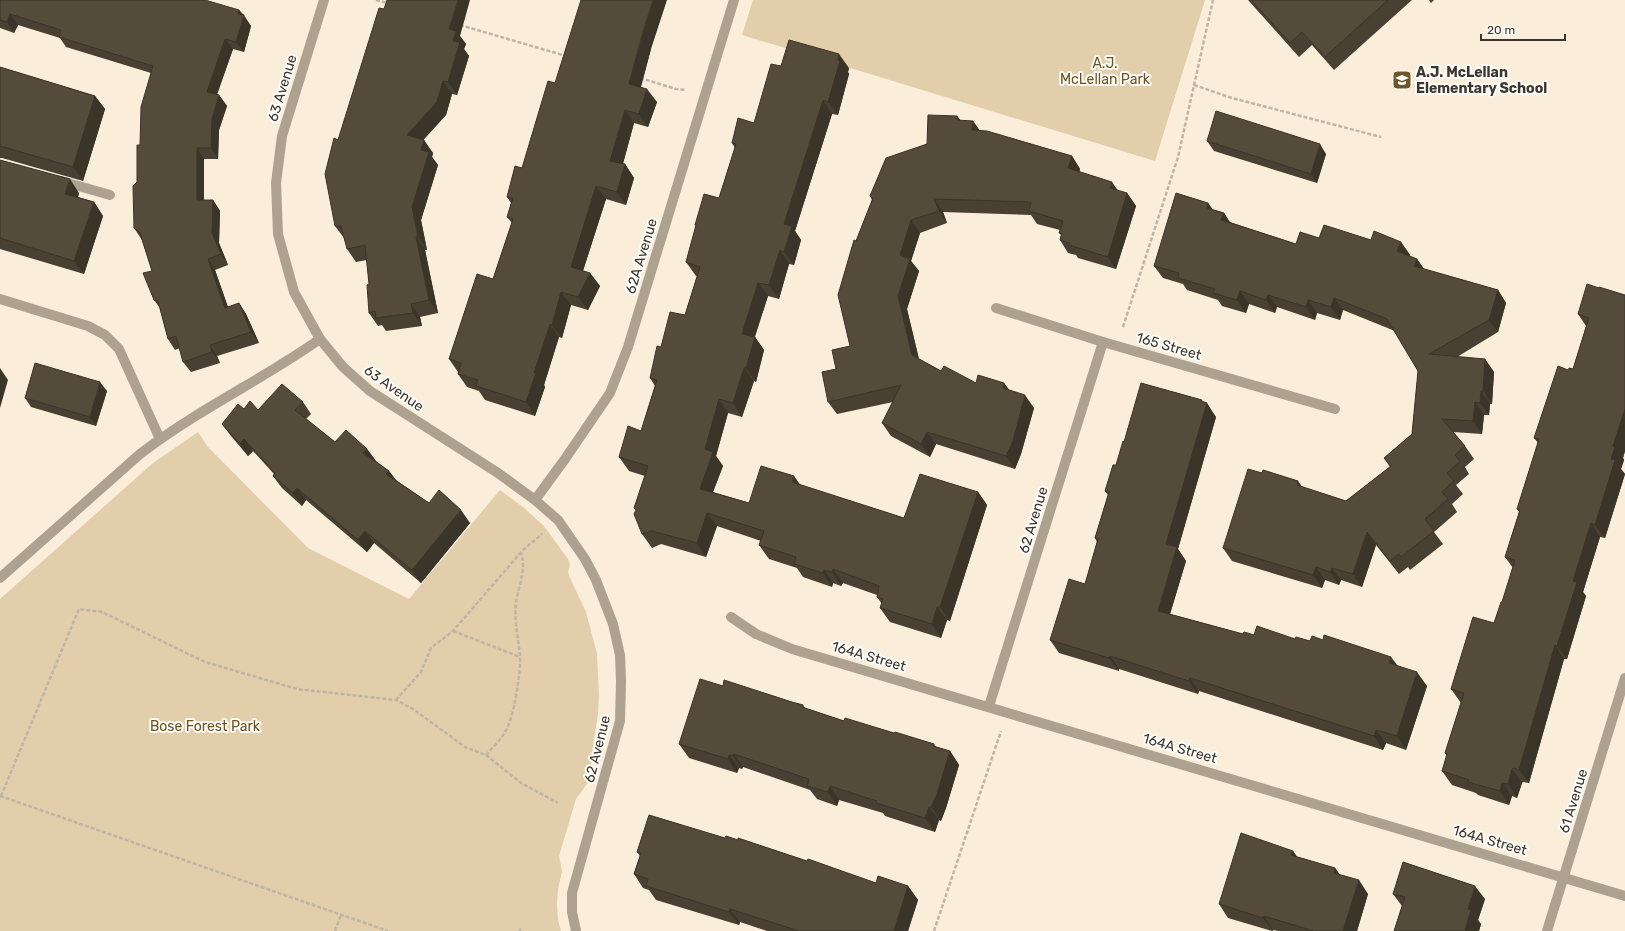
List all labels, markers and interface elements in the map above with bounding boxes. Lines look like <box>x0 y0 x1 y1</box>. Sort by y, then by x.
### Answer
scale bar <box>1481 16 1565 42</box>
text: 20 m <box>1487 23 1515 37</box>
street label: 63 Avenue <box>264 53 301 124</box>
park label: A.J. McLellan Park <box>1060 55 1151 88</box>
place label: A.J. McLellan Elementary School <box>1416 64 1547 97</box>
school or university icon: A.J. McLellan Elementary School <box>1391 69 1413 91</box>
street label: 62A Avenue <box>622 216 661 296</box>
street label: 165 Street <box>1134 329 1204 364</box>
street label: 63 Avenue <box>361 362 427 415</box>
street label: 62 Avenue <box>1015 485 1052 556</box>
street label: 164A Street <box>830 638 908 675</box>
street label: 62 Avenue <box>581 714 614 785</box>
park label: Bose Forest Park <box>150 718 261 735</box>
street label: 164A Street <box>1141 730 1219 767</box>
street label: 61 Avenue <box>1556 767 1591 835</box>
street label: 164A Street <box>1451 822 1529 859</box>

